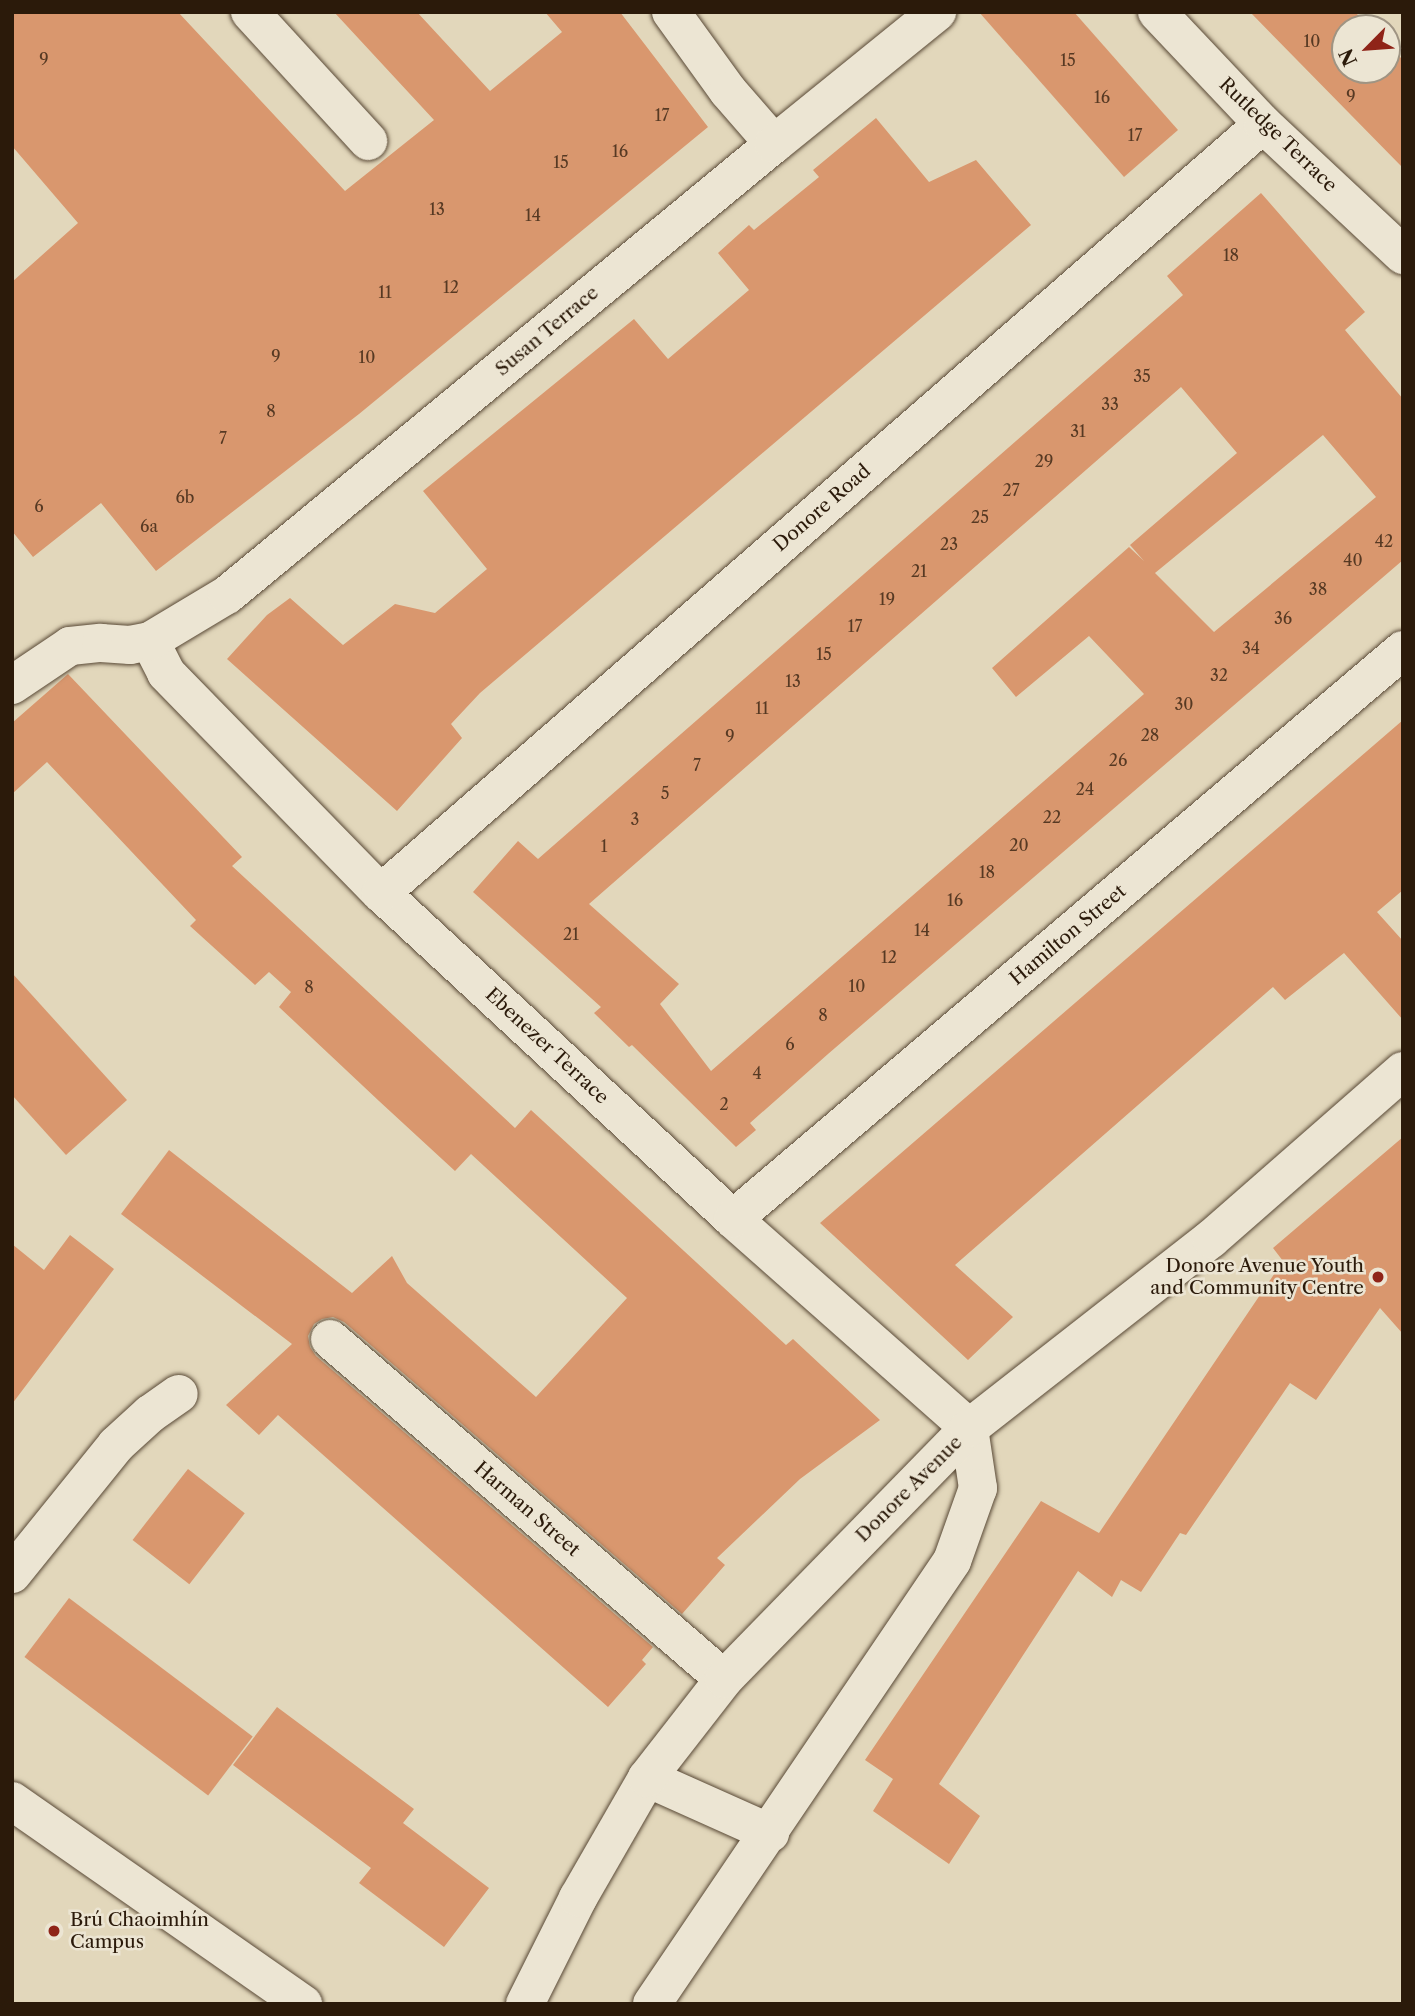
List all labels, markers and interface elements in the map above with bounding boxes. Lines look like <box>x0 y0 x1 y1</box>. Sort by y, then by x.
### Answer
north arrow <box>1331 14 1401 84</box>
house number: 10 <box>1304 31 1320 51</box>
text: N <box>1334 45 1362 70</box>
house number: 9 <box>39 49 49 69</box>
house number: 15 <box>1060 50 1076 70</box>
street label: Rutledge Terrace <box>1214 73 1342 197</box>
house number: 9 <box>1346 86 1356 106</box>
house number: 16 <box>1094 87 1110 107</box>
house number: 17 <box>655 105 669 125</box>
house number: 17 <box>1128 125 1142 145</box>
house number: 16 <box>612 141 628 161</box>
house number: 15 <box>553 152 569 172</box>
house number: 13 <box>429 199 445 219</box>
house number: 14 <box>525 205 541 225</box>
house number: 18 <box>1223 245 1239 265</box>
house number: 12 <box>443 277 459 297</box>
street label: Susan Terrace <box>491 281 603 381</box>
house number: 11 <box>378 282 392 302</box>
house number: 9 <box>271 346 281 366</box>
house number: 10 <box>359 347 375 367</box>
house number: 35 <box>1133 366 1151 386</box>
house number: 33 <box>1101 394 1119 414</box>
house number: 8 <box>266 401 276 421</box>
house number: 31 <box>1070 421 1086 441</box>
house number: 7 <box>219 428 227 448</box>
house number: 29 <box>1035 451 1053 471</box>
street label: Donore Road <box>769 460 875 556</box>
house number: 27 <box>1002 480 1020 500</box>
house number: 6b <box>175 487 195 507</box>
house number: 6 <box>34 496 44 516</box>
house number: 25 <box>971 507 989 527</box>
house number: 6a <box>140 516 158 536</box>
house number: 42 <box>1375 531 1393 551</box>
house number: 23 <box>940 534 958 554</box>
house number: 40 <box>1343 550 1363 570</box>
house number: 21 <box>911 561 927 581</box>
house number: 38 <box>1309 579 1327 599</box>
house number: 19 <box>879 589 895 609</box>
house number: 36 <box>1274 608 1292 628</box>
house number: 17 <box>848 616 862 636</box>
house number: 34 <box>1242 638 1260 658</box>
house number: 15 <box>816 644 832 664</box>
house number: 32 <box>1210 665 1228 685</box>
house number: 13 <box>785 671 801 691</box>
house number: 30 <box>1175 694 1193 714</box>
house number: 11 <box>755 698 769 718</box>
house number: 28 <box>1141 725 1159 745</box>
house number: 9 <box>725 726 735 746</box>
house number: 26 <box>1109 750 1127 770</box>
house number: 7 <box>693 755 701 775</box>
house number: 24 <box>1076 779 1094 799</box>
house number: 5 <box>661 783 669 803</box>
house number: 22 <box>1043 807 1061 827</box>
house number: 3 <box>631 809 639 829</box>
house number: 20 <box>1009 835 1029 855</box>
house number: 1 <box>601 836 607 856</box>
house number: 18 <box>979 862 995 882</box>
street label: Hamilton Street <box>1005 880 1131 990</box>
house number: 16 <box>947 890 963 910</box>
house number: 14 <box>914 920 930 940</box>
house number: 21 <box>563 924 579 944</box>
house number: 12 <box>881 947 897 967</box>
house number: 10 <box>849 976 865 996</box>
house number: 8 <box>304 977 314 997</box>
street label: Ebenezer Terrace <box>480 983 614 1109</box>
house number: 8 <box>818 1005 828 1025</box>
house number: 6 <box>785 1034 795 1054</box>
house number: 4 <box>752 1063 762 1083</box>
house number: 2 <box>719 1094 729 1114</box>
place label: Donore Avenue Youth and Community Centre <box>1150 1255 1364 1299</box>
marker: Donore Avenue Youth and Community Centre <box>1370 1269 1386 1285</box>
street label: Donore Avenue <box>851 1431 967 1547</box>
street label: Harman Street <box>469 1457 585 1561</box>
place label: Brú Chaoimhín Campus <box>70 1909 209 1953</box>
marker: Brú Chaoimhín Campus <box>44 1921 64 1941</box>

